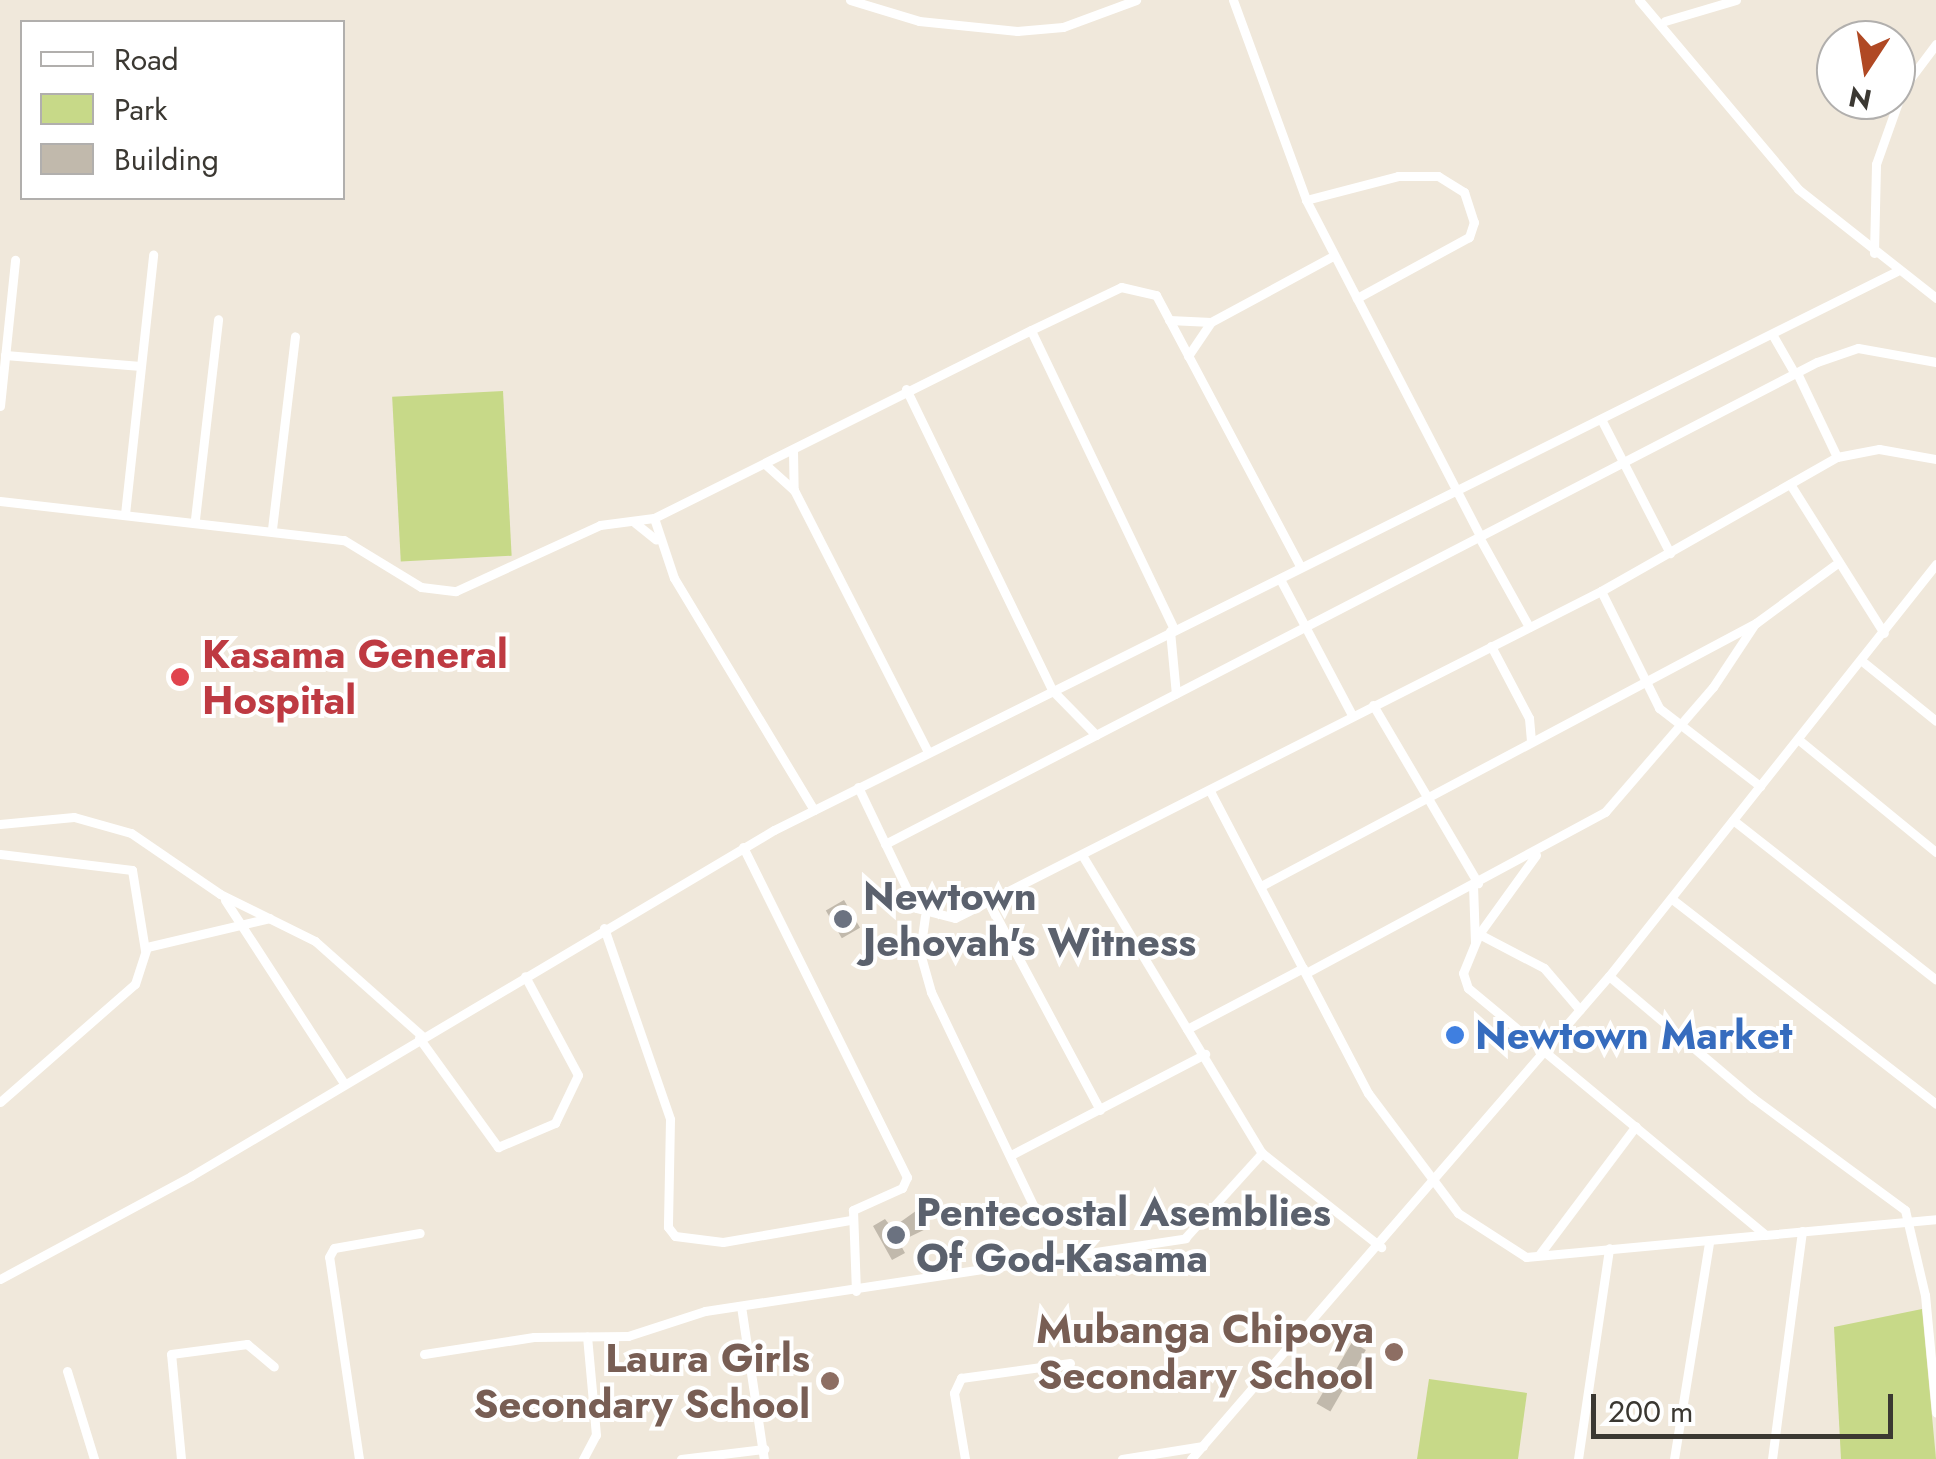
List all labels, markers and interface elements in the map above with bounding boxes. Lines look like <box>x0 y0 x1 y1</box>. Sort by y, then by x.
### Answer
legend <box>20 20 345 200</box>
north arrow <box>1816 20 1916 120</box>
text: Road <box>114 38 179 81</box>
text: N <box>1845 76 1875 120</box>
text: Park <box>114 88 167 131</box>
text: Building <box>114 138 219 181</box>
place label: Kasama General Hospital <box>202 630 508 724</box>
marker: Kasama General Hospital <box>167 664 193 690</box>
place label: Newtown Jehovah's Witness <box>863 872 1196 966</box>
marker: Newtown Jehovah's Witness <box>832 908 854 930</box>
place label: Newtown Market <box>1475 1011 1792 1059</box>
marker: Newtown Market <box>1444 1024 1466 1046</box>
place label: Pentecostal Asemblies Of God-Kasama <box>916 1188 1331 1282</box>
marker: Pentecostal Asemblies Of God-Kasama <box>885 1224 907 1246</box>
place label: Mubanga Chipoya Secondary School <box>1036 1305 1374 1399</box>
place label: Laura Girls Secondary School <box>473 1334 810 1428</box>
marker: Mubanga Chipoya Secondary School <box>1383 1341 1405 1363</box>
marker: Laura Girls Secondary School <box>819 1370 841 1392</box>
scale bar <box>1596 1374 1898 1436</box>
text: 200 m <box>1608 1390 1693 1433</box>

